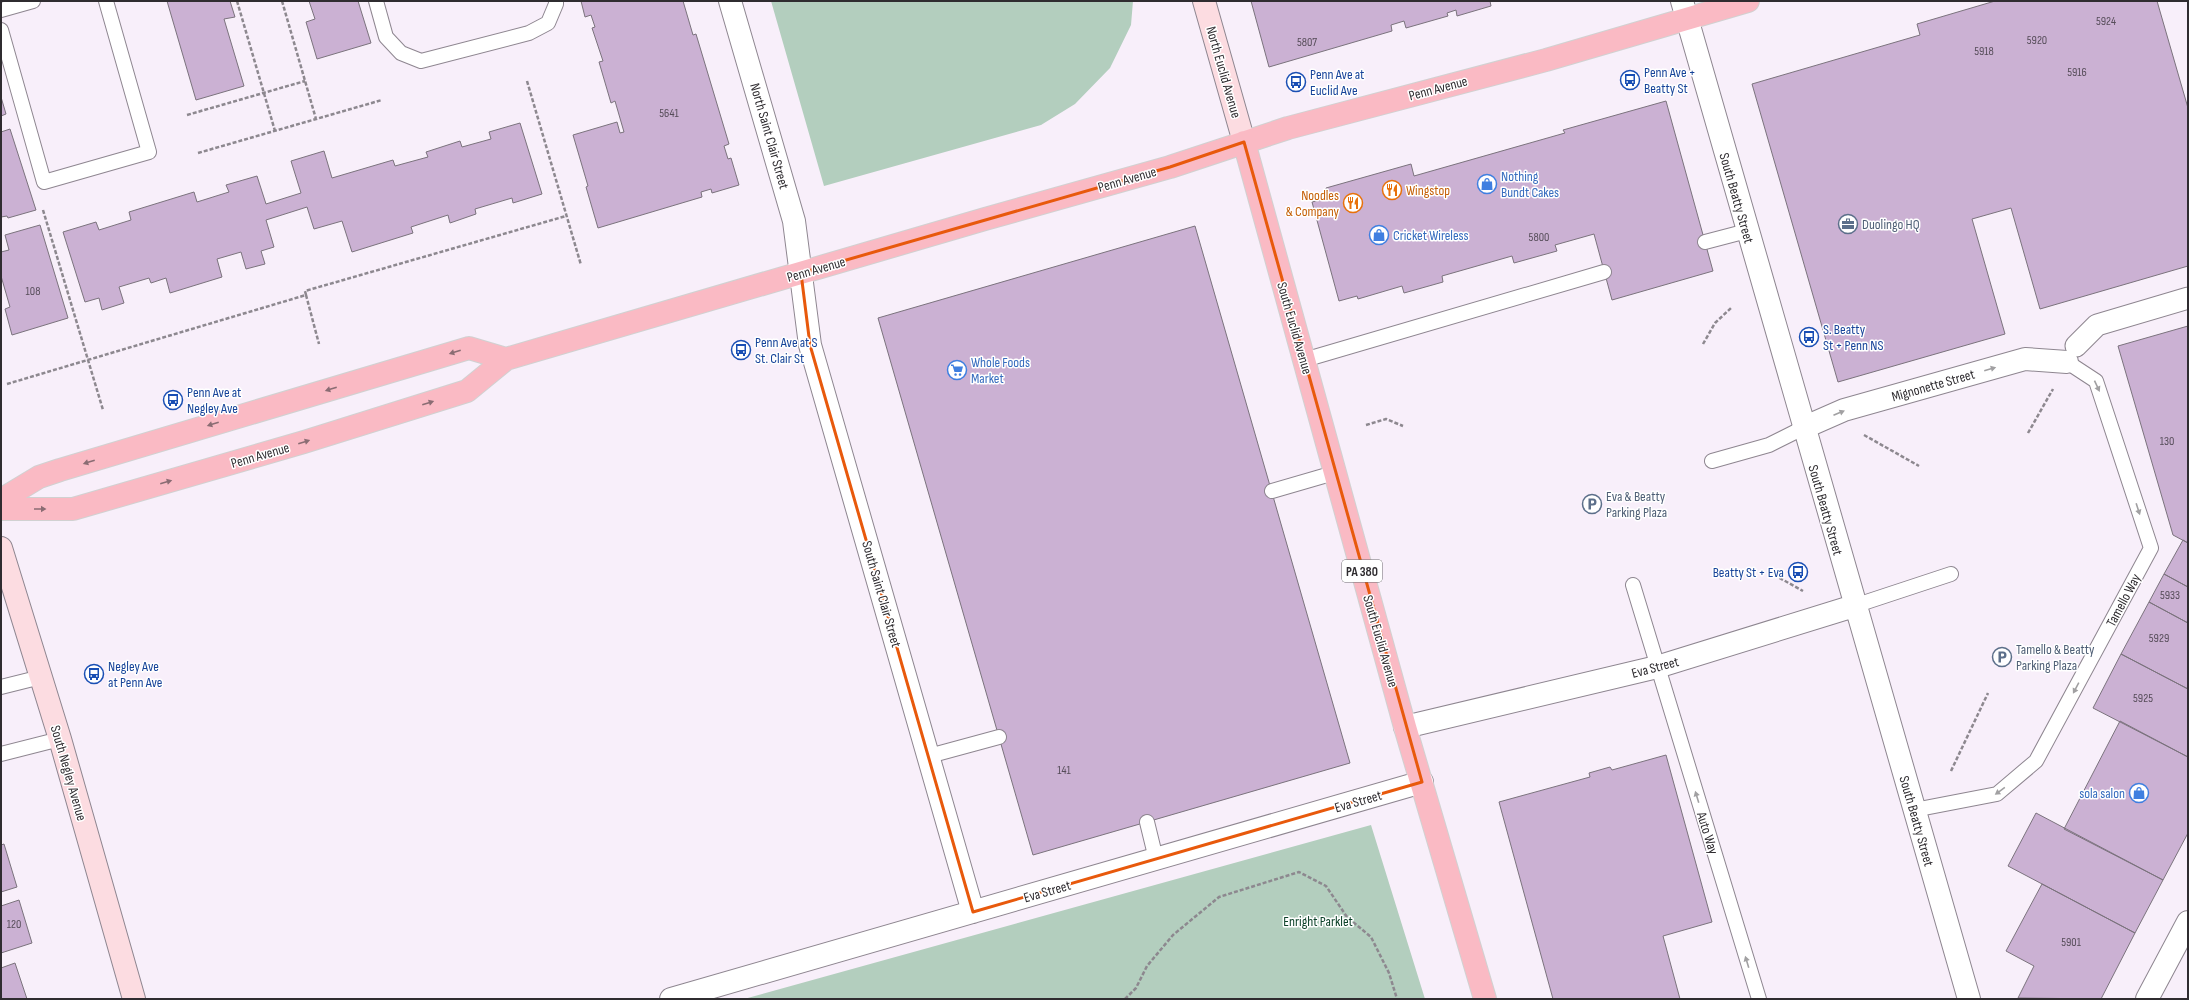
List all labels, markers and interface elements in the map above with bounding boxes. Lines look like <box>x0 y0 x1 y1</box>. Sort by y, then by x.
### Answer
house number: 5924 <box>2096 14 2116 29</box>
street label: North Euclid Avenue <box>1202 24 1245 120</box>
house number: 5920 <box>2027 33 2047 48</box>
house number: 5807 <box>1297 35 1317 50</box>
house number: 5918 <box>1974 44 1994 59</box>
place label: Penn Ave + Beatty St <box>1644 64 1696 97</box>
house number: 5916 <box>2067 65 2087 80</box>
place label: Penn Ave at Euclid Ave <box>1310 66 1364 99</box>
bus stop icon: Penn Ave + Beatty St <box>1619 69 1641 91</box>
bus stop icon: Penn Ave at Euclid Ave <box>1285 71 1307 93</box>
street label: Penn Avenue <box>1407 73 1469 104</box>
street label: North Saint Clair Street <box>746 81 793 191</box>
house number: 5641 <box>659 106 680 121</box>
street label: South Beatty Street <box>1716 151 1758 245</box>
street label: Penn Avenue <box>1096 163 1158 196</box>
place label: Nothing Bundt Cakes <box>1501 168 1559 201</box>
shop icon: Nothing Bundt Cakes <box>1476 173 1498 195</box>
restaurant icon: Wingstop <box>1381 179 1403 201</box>
place label: Wingstop <box>1406 182 1450 199</box>
place label: Noodles & Company <box>1286 187 1340 220</box>
restaurant icon: Noodles & Company <box>1342 192 1364 214</box>
office icon: Duolingo HQ <box>1837 213 1859 235</box>
place label: Duolingo HQ <box>1862 216 1920 233</box>
shop icon: Cricket Wireless <box>1368 224 1390 246</box>
place label: Cricket Wireless <box>1393 227 1468 244</box>
house number: 5800 <box>1529 230 1549 245</box>
street label: Penn Avenue <box>785 253 847 286</box>
street label: South Euclid Avenue <box>1273 280 1316 376</box>
house number: 108 <box>26 284 40 299</box>
place label: S. Beatty St + Penn NS <box>1823 321 1883 354</box>
bus stop icon: S. Beatty St + Penn NS <box>1798 326 1820 348</box>
place label: Penn Ave at S St. Clair St <box>755 334 818 367</box>
bus stop icon: Penn Ave at S St. Clair St <box>730 339 752 361</box>
one-way arrow <box>449 349 461 355</box>
place label: Whole Foods Market <box>971 354 1030 387</box>
supermarket icon: Whole Foods Market <box>946 359 968 381</box>
street label: Mignonette Street <box>1890 365 1977 405</box>
one-way arrow <box>1985 366 1997 372</box>
one-way arrow <box>2093 380 2100 392</box>
place label: Penn Ave at Negley Ave <box>187 384 241 417</box>
one-way arrow <box>324 386 336 392</box>
bus stop icon: Penn Ave at Negley Ave <box>162 389 184 411</box>
one-way arrow <box>423 400 435 406</box>
one-way arrow <box>1833 409 1845 415</box>
one-way arrow <box>207 421 219 427</box>
house number: 130 <box>2160 434 2174 449</box>
street label: Penn Avenue <box>229 439 291 472</box>
one-way arrow <box>299 439 311 445</box>
one-way arrow <box>82 459 94 465</box>
street label: South Beatty Street <box>1805 463 1847 557</box>
one-way arrow <box>160 479 172 485</box>
place label: Eva & Beatty Parking Plaza <box>1606 488 1667 521</box>
parking icon: Eva & Beatty Parking Plaza <box>1581 493 1603 515</box>
one-way arrow <box>2135 503 2141 515</box>
one-way arrow <box>34 506 47 512</box>
street label: South Saint Clair Street <box>858 539 905 649</box>
road number: PA 380 <box>1342 560 1382 582</box>
bus stop icon: Beatty St + Eva <box>1787 561 1809 583</box>
place label: Beatty St + Eva <box>1713 564 1784 581</box>
street label: Tamello Way <box>2102 570 2145 630</box>
house number: 5933 <box>2160 588 2180 603</box>
street label: South Euclid Avenue <box>1359 593 1402 689</box>
house number: 5929 <box>2149 631 2169 646</box>
place label: Tamello & Beatty Parking Plaza <box>2016 641 2095 674</box>
parking icon: Tamello & Beatty Parking Plaza <box>1991 646 2013 668</box>
street label: Eva Street <box>1630 653 1681 682</box>
place label: Negley Ave at Penn Ave <box>108 658 162 691</box>
bus stop icon: Negley Ave at Penn Ave <box>83 663 105 685</box>
one-way arrow <box>2072 682 2079 693</box>
house number: 5925 <box>2133 691 2153 706</box>
street label: South Negley Avenue <box>47 723 90 823</box>
house number: 141 <box>1057 763 1072 778</box>
street label: South Beatty Street <box>1896 774 1938 868</box>
shop icon: sola salon <box>2128 782 2150 804</box>
place label: sola salon <box>2079 785 2125 802</box>
street label: Eva Street <box>1333 787 1384 816</box>
one-way arrow <box>1995 787 2006 795</box>
one-way arrow <box>1694 791 1700 803</box>
street label: Auto Way <box>1693 809 1722 857</box>
street label: Eva Street <box>1022 877 1073 906</box>
park label: Enright Parklet <box>1283 913 1353 930</box>
house number: 120 <box>7 917 21 932</box>
house number: 5901 <box>2061 935 2082 950</box>
one-way arrow <box>1744 955 1750 967</box>

